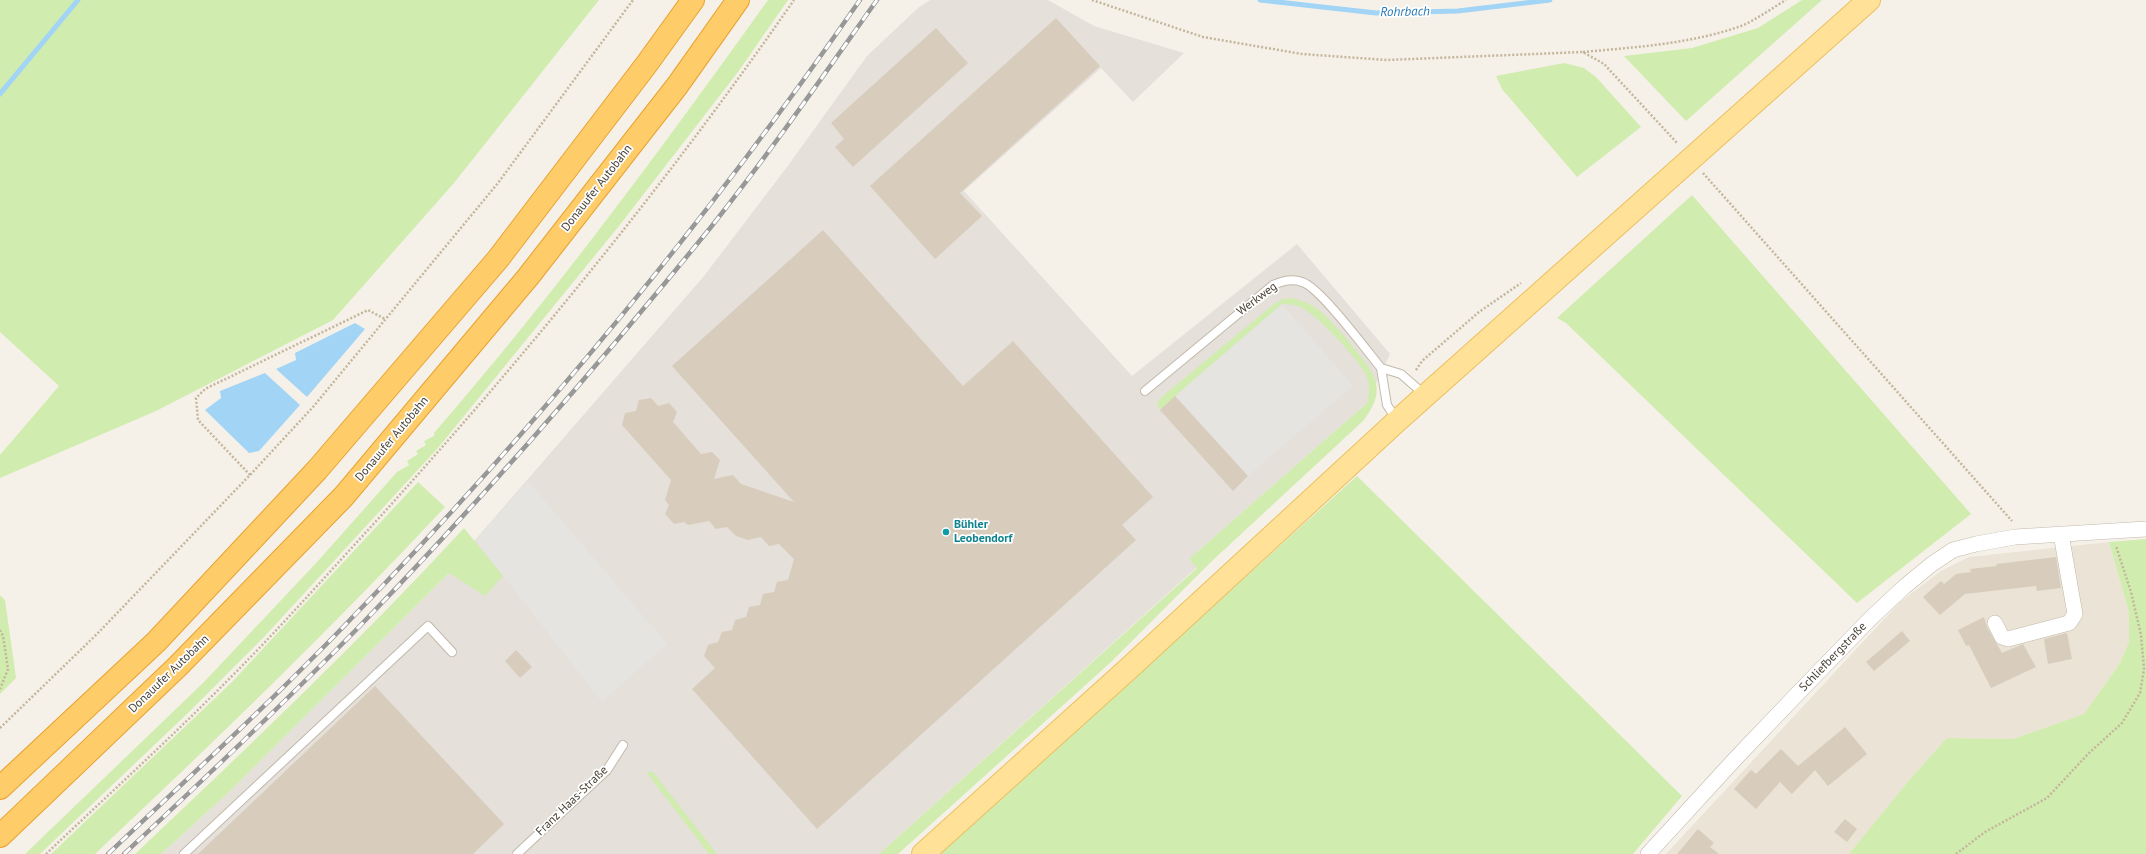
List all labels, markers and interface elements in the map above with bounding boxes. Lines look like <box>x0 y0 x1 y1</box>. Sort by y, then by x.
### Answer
water label: Rohrbach <box>1380 4 1430 20</box>
street label: Donauufer Autobahn <box>559 142 635 234</box>
street label: Werkweg <box>1234 279 1280 319</box>
street label: Donauufer Autobahn <box>352 394 432 484</box>
place label: Bühler Leobendorf <box>954 518 1012 546</box>
marker: Bühler Leobendorf <box>941 527 951 537</box>
street label: Schliefbergstraße <box>1796 619 1870 695</box>
street label: Donauufer Autobahn <box>126 632 212 716</box>
street label: Franz Haas-Straße <box>533 763 611 839</box>

